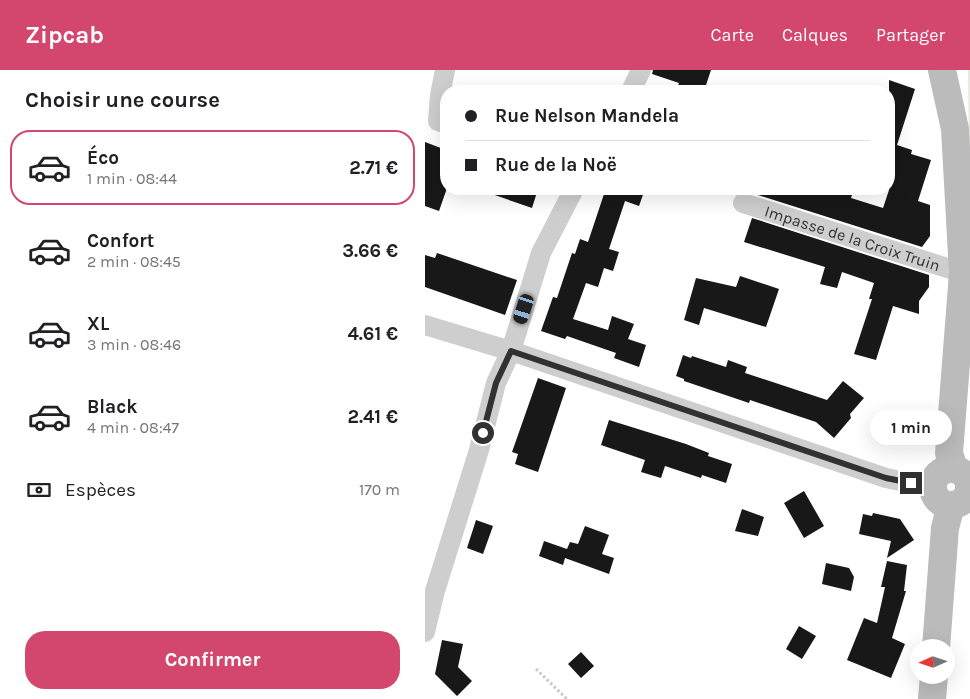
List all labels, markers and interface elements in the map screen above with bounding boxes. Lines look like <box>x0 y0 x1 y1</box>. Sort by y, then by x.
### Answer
text: Zipcab <box>25 21 104 49</box>
text: Carte <box>710 24 754 46</box>
text: Calques <box>782 24 848 46</box>
text: Partager <box>876 24 945 46</box>
text: Choisir une course <box>25 87 220 113</box>
text: Rue Nelson Mandela <box>495 105 679 127</box>
icon: car <box>27 145 72 190</box>
text: Éco <box>87 147 119 169</box>
text: Rue de la Noë <box>495 154 617 176</box>
text: 2.71 € <box>349 157 398 179</box>
text: 1 min · 08:44 <box>87 169 177 188</box>
street label: Impasse de la Croix Truin <box>762 201 943 275</box>
icon: car <box>27 228 72 273</box>
text: Confort <box>87 230 154 252</box>
text: 3.66 € <box>342 240 398 262</box>
text: 2 min · 08:45 <box>87 252 181 271</box>
car <box>512 292 535 326</box>
icon: car <box>27 311 72 356</box>
text: XL <box>87 313 109 335</box>
text: 4.61 € <box>347 323 398 345</box>
text: 3 min · 08:46 <box>87 335 181 354</box>
icon: car <box>27 394 72 439</box>
text: Black <box>87 396 138 418</box>
text: 2.41 € <box>347 406 398 428</box>
callout: 1 min <box>870 410 952 446</box>
text: 4 min · 08:47 <box>87 418 179 437</box>
text: 1 min <box>891 418 931 437</box>
route start <box>472 422 494 444</box>
route end <box>900 472 922 494</box>
icon: cash <box>25 476 53 504</box>
text: Espèces <box>65 479 136 501</box>
text: 170 m <box>359 480 400 499</box>
button: Confirmer <box>25 631 400 689</box>
north arrow <box>910 639 955 684</box>
map controls <box>910 639 955 684</box>

